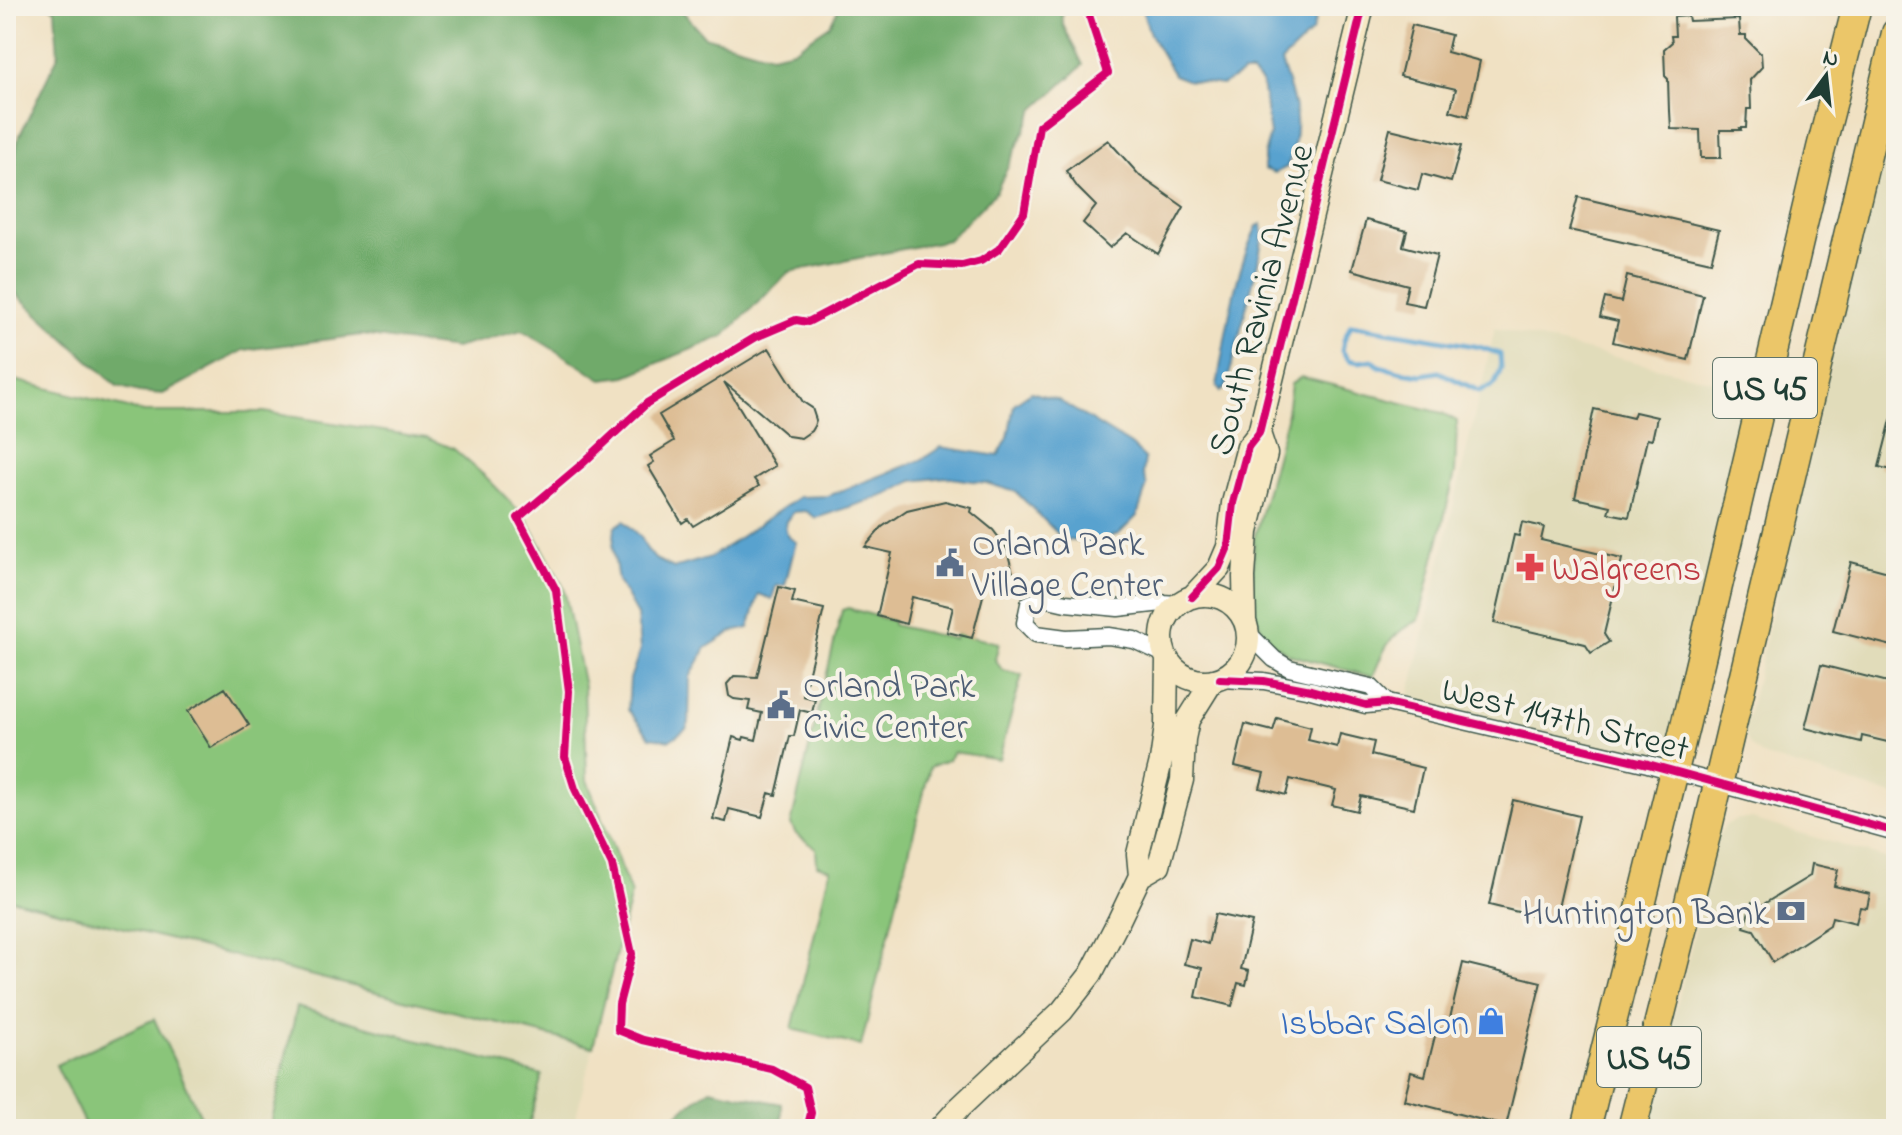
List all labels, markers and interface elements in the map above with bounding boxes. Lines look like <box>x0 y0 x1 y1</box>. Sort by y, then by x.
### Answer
north arrow <box>1786 36 1866 116</box>
text: N <box>1819 42 1842 77</box>
street label: South Ravinia Avenue <box>1196 138 1331 462</box>
road number: US 45 <box>1713 358 1817 418</box>
place label: Orland Park Village Center <box>971 520 1164 614</box>
place label: Walgreens <box>1552 545 1701 598</box>
public building icon: Orland Park Village Center <box>935 548 965 578</box>
pharmacy icon: Walgreens <box>1515 552 1545 582</box>
place label: Orland Park Civic Center <box>803 662 976 756</box>
street label: West 147th Street <box>1436 665 1694 778</box>
public building icon: Orland Park Civic Center <box>766 690 796 720</box>
place label: Huntington Bank <box>1523 889 1769 942</box>
bank icon: Huntington Bank <box>1776 896 1806 926</box>
place label: Isbbar Salon <box>1281 999 1469 1052</box>
shop icon: Isbbar Salon <box>1476 1006 1506 1036</box>
road number: US 45 <box>1597 1027 1701 1087</box>

